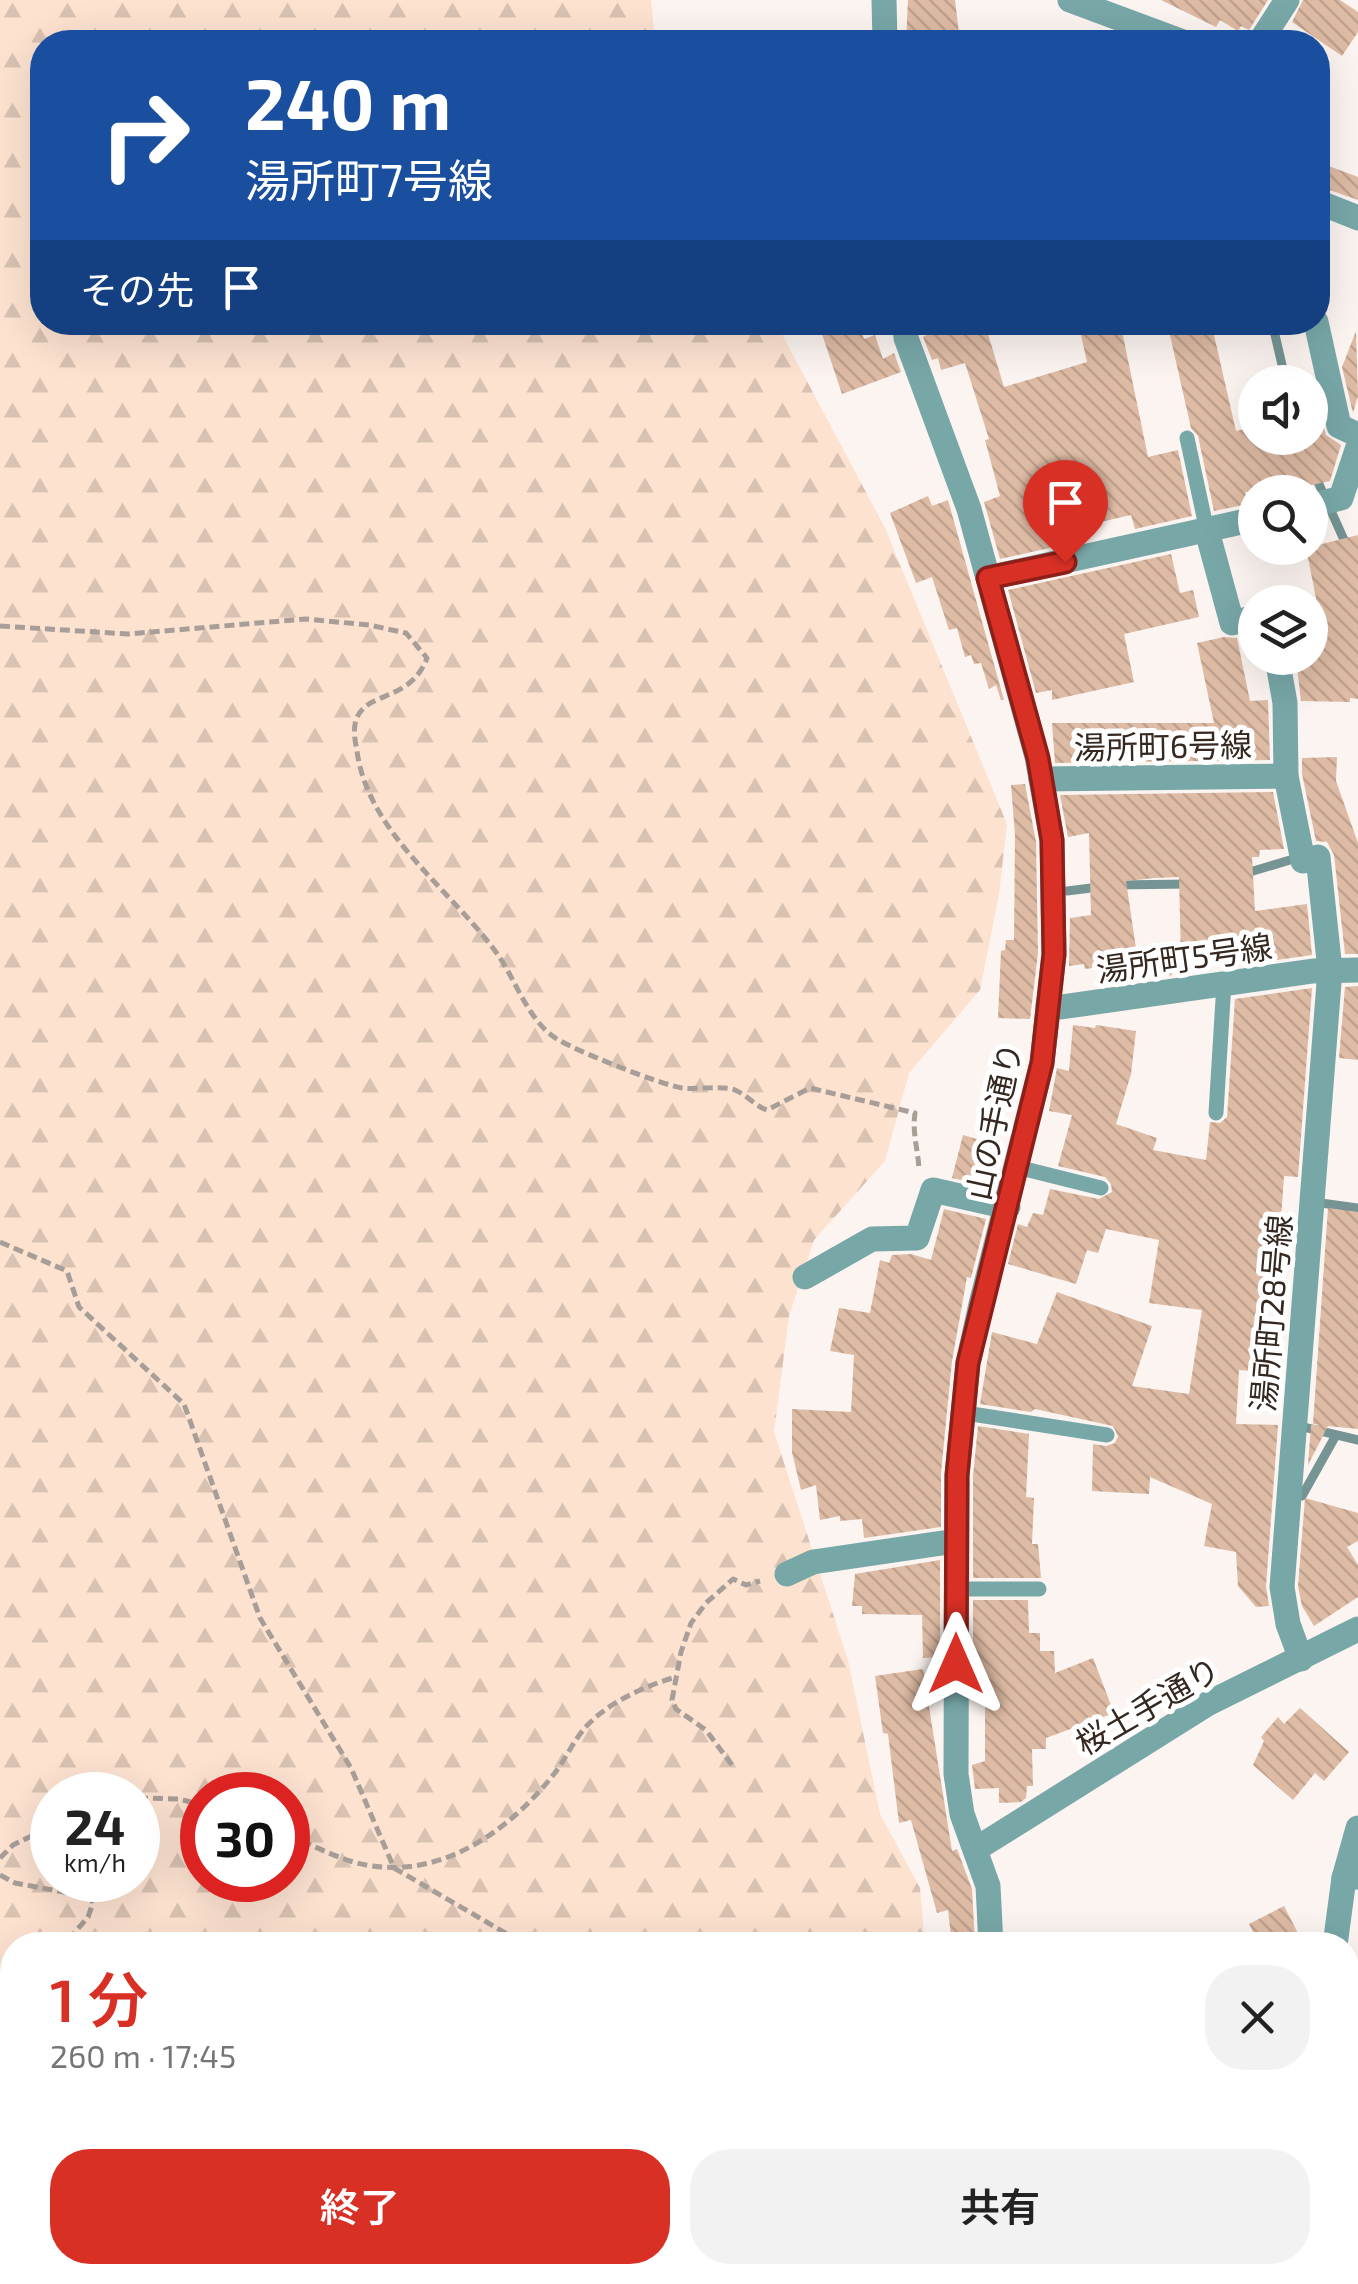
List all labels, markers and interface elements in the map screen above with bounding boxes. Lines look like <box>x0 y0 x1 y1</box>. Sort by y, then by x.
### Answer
text: 240 m <box>245 60 451 144</box>
icon: right <box>80 70 210 200</box>
text: 湯所町7号線 <box>245 152 493 206</box>
icon: arrive <box>214 260 269 315</box>
text: その先 <box>80 266 194 312</box>
map controls <box>1238 365 1328 675</box>
button: sound <box>1238 365 1328 455</box>
pin <box>1023 460 1108 563</box>
icon: arrive <box>1038 475 1093 530</box>
button: search <box>1238 475 1328 565</box>
button: layers <box>1238 585 1328 675</box>
street label: 湯所町6号線 <box>1074 724 1252 766</box>
street label: 湯所町5号線 <box>1094 926 1274 988</box>
street label: 山の手通り <box>958 1039 1028 1203</box>
street label: 湯所町28号線 <box>1242 1213 1298 1413</box>
position arrow <box>904 1612 1008 1716</box>
street label: 桜土手通り <box>1068 1649 1226 1761</box>
speed limit sign: 30 <box>180 1772 310 1902</box>
text: 24 <box>65 1795 125 1855</box>
text: km/h <box>64 1847 126 1877</box>
text: 1 分 <box>50 1962 148 2034</box>
button: close <box>1205 1965 1310 2070</box>
text: 260 m · 17:45 <box>50 2036 236 2074</box>
button: 終了 <box>50 2149 670 2264</box>
button: 共有 <box>690 2149 1310 2264</box>

